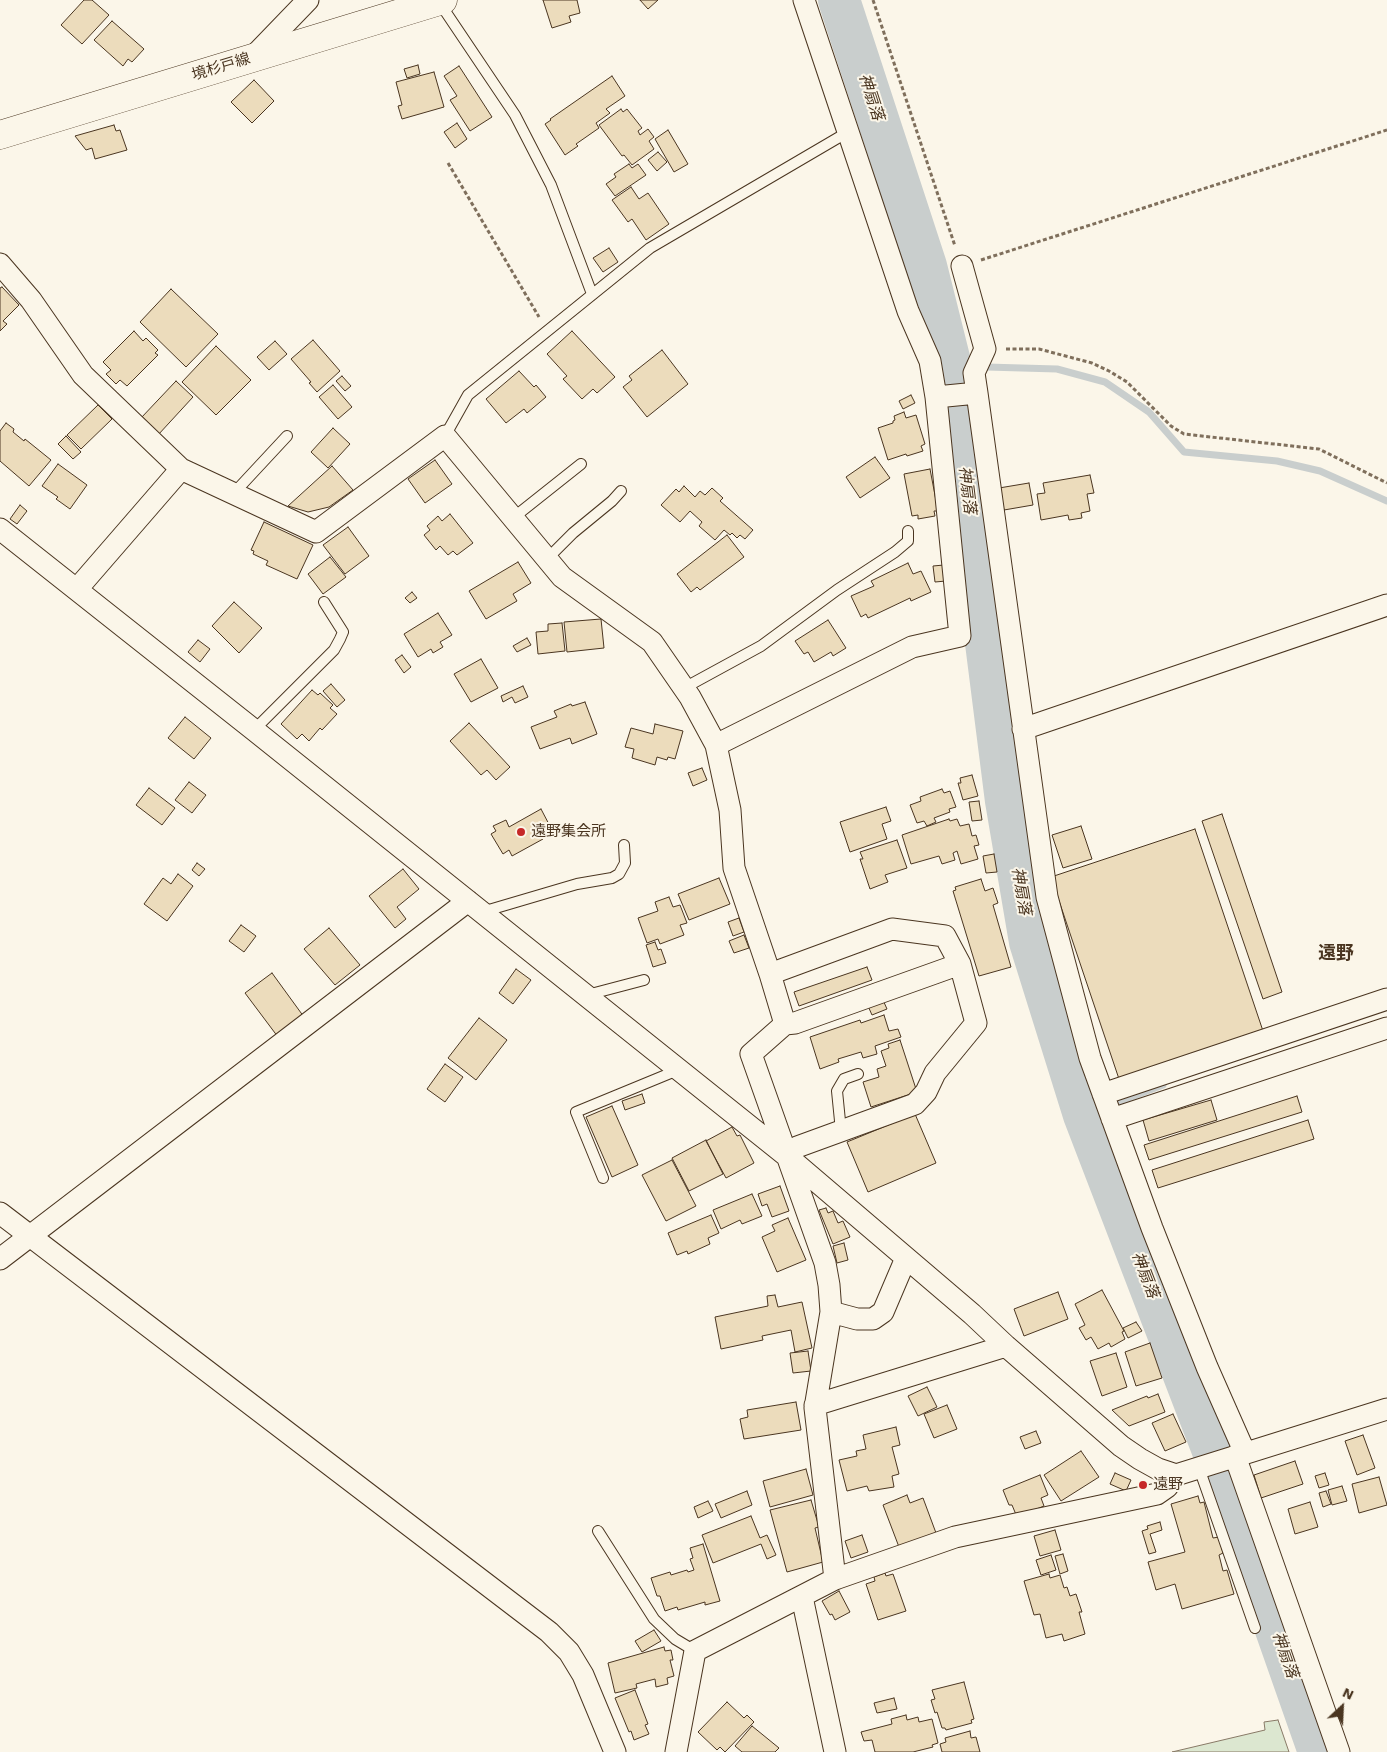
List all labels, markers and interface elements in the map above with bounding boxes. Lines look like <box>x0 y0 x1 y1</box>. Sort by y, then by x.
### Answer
street label: 境杉戸線 <box>190 50 252 84</box>
water label: 神扇落 <box>854 71 888 123</box>
water label: 神扇落 <box>955 465 979 515</box>
place label: 遠野集会所 <box>531 823 606 841</box>
marker: 遠野集会所 <box>515 826 527 838</box>
water label: 神扇落 <box>1007 866 1035 916</box>
district label: 遠野 <box>1318 943 1354 965</box>
water label: 神扇落 <box>1127 1249 1163 1301</box>
place label: 遠野 <box>1153 1476 1183 1494</box>
marker: 遠野 <box>1137 1479 1149 1491</box>
water label: 神扇落 <box>1268 1629 1302 1681</box>
north arrow <box>1317 1682 1367 1732</box>
text: N <box>1340 1684 1356 1703</box>

